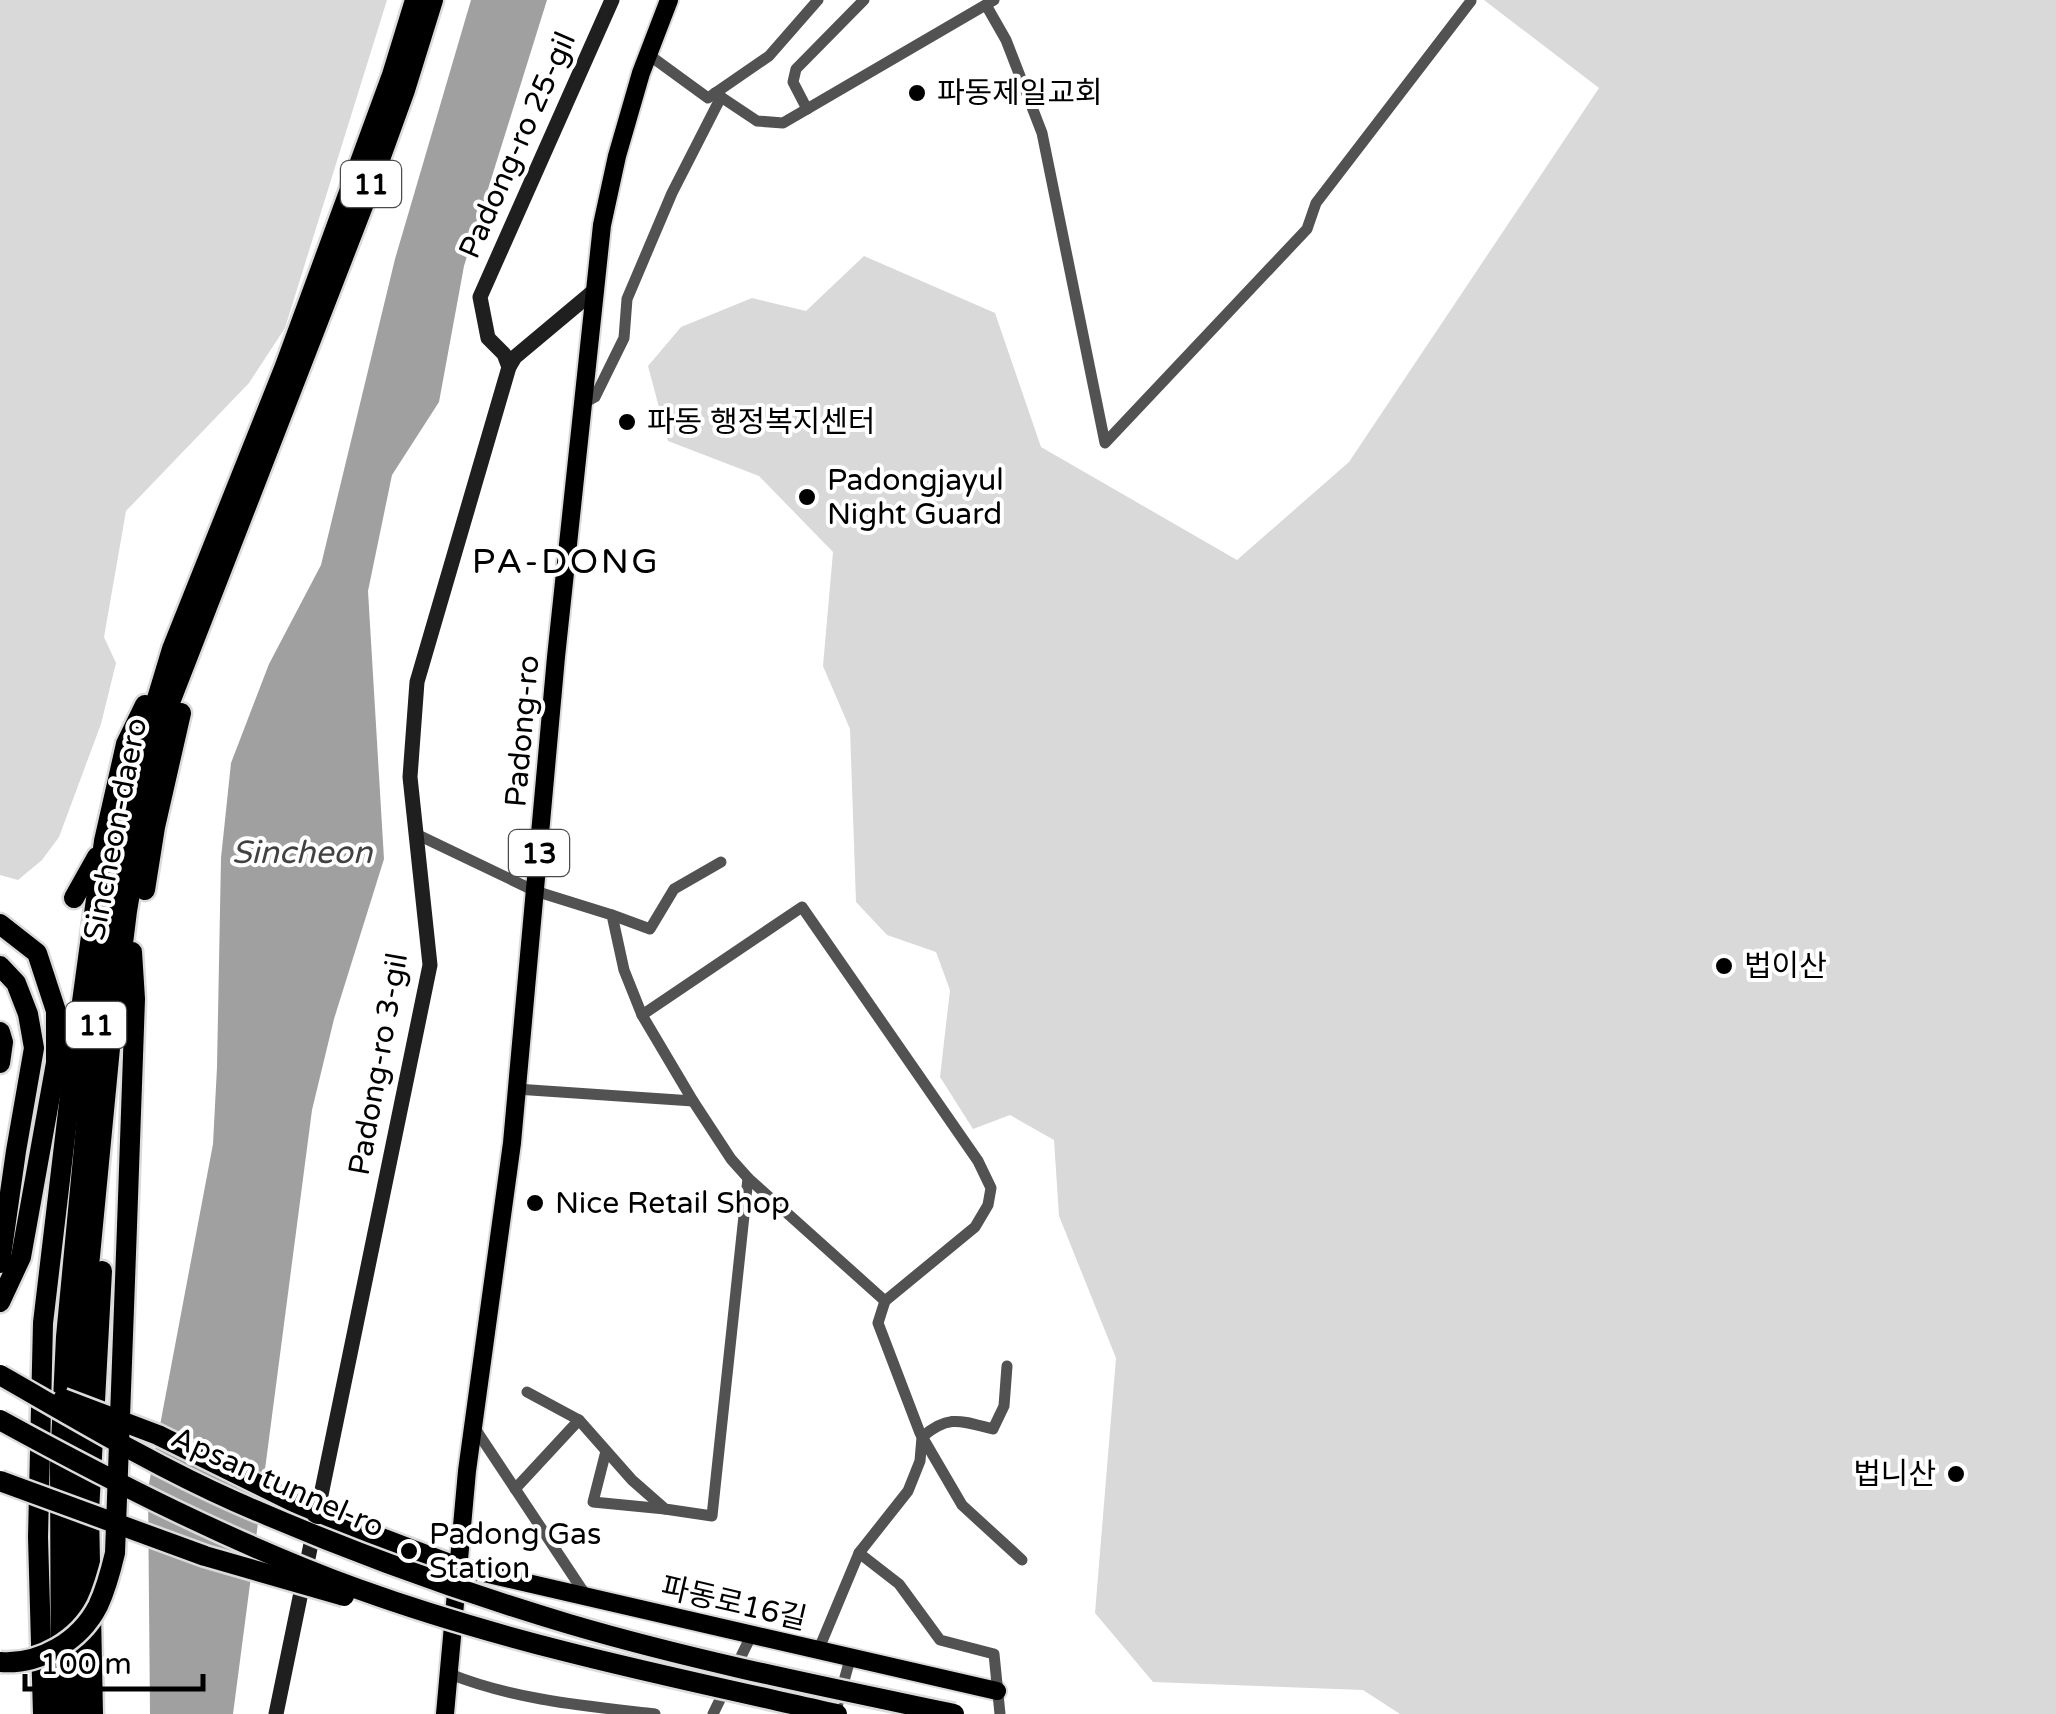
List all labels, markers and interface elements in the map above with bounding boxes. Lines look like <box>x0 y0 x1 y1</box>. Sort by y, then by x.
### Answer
street label: Padong-ro 25-gil <box>451 26 584 264</box>
place label: 파동제일교회 <box>937 75 1103 112</box>
marker: 파동제일교회 <box>906 82 928 104</box>
road number: 11 <box>341 161 401 207</box>
place label: 파동 행정복지센터 <box>647 404 876 441</box>
marker: 파동 행정복지센터 <box>616 411 638 433</box>
place label: Padongjayul Night Guard <box>827 462 1004 533</box>
marker: Padongjayul Night Guard <box>796 486 818 508</box>
district label: PA-DONG <box>472 541 660 583</box>
street label: Padong-ro <box>497 654 548 808</box>
street label: Sincheon-daero <box>76 715 155 944</box>
road number: 13 <box>509 830 569 876</box>
water label: Sincheon <box>232 834 374 872</box>
place label: 법이산 <box>1744 948 1827 985</box>
street label: Padong-ro 3-gil <box>341 950 416 1178</box>
marker: 법이산 <box>1713 955 1735 977</box>
road number: 11 <box>66 1002 126 1048</box>
place label: Nice Retail Shop <box>555 1185 790 1222</box>
marker: Nice Retail Shop <box>524 1192 546 1214</box>
street label: Apsan tunnel-ro <box>166 1419 390 1546</box>
place label: 법니산 <box>1853 1456 1936 1493</box>
marker: 법니산 <box>1945 1463 1967 1485</box>
place label: Padong Gas Station <box>429 1516 601 1587</box>
marker: Padong Gas Station <box>398 1540 420 1562</box>
street label: 파동로16길 <box>658 1569 810 1638</box>
scale bar <box>25 1629 202 1691</box>
text: 100 m <box>40 1646 132 1683</box>

